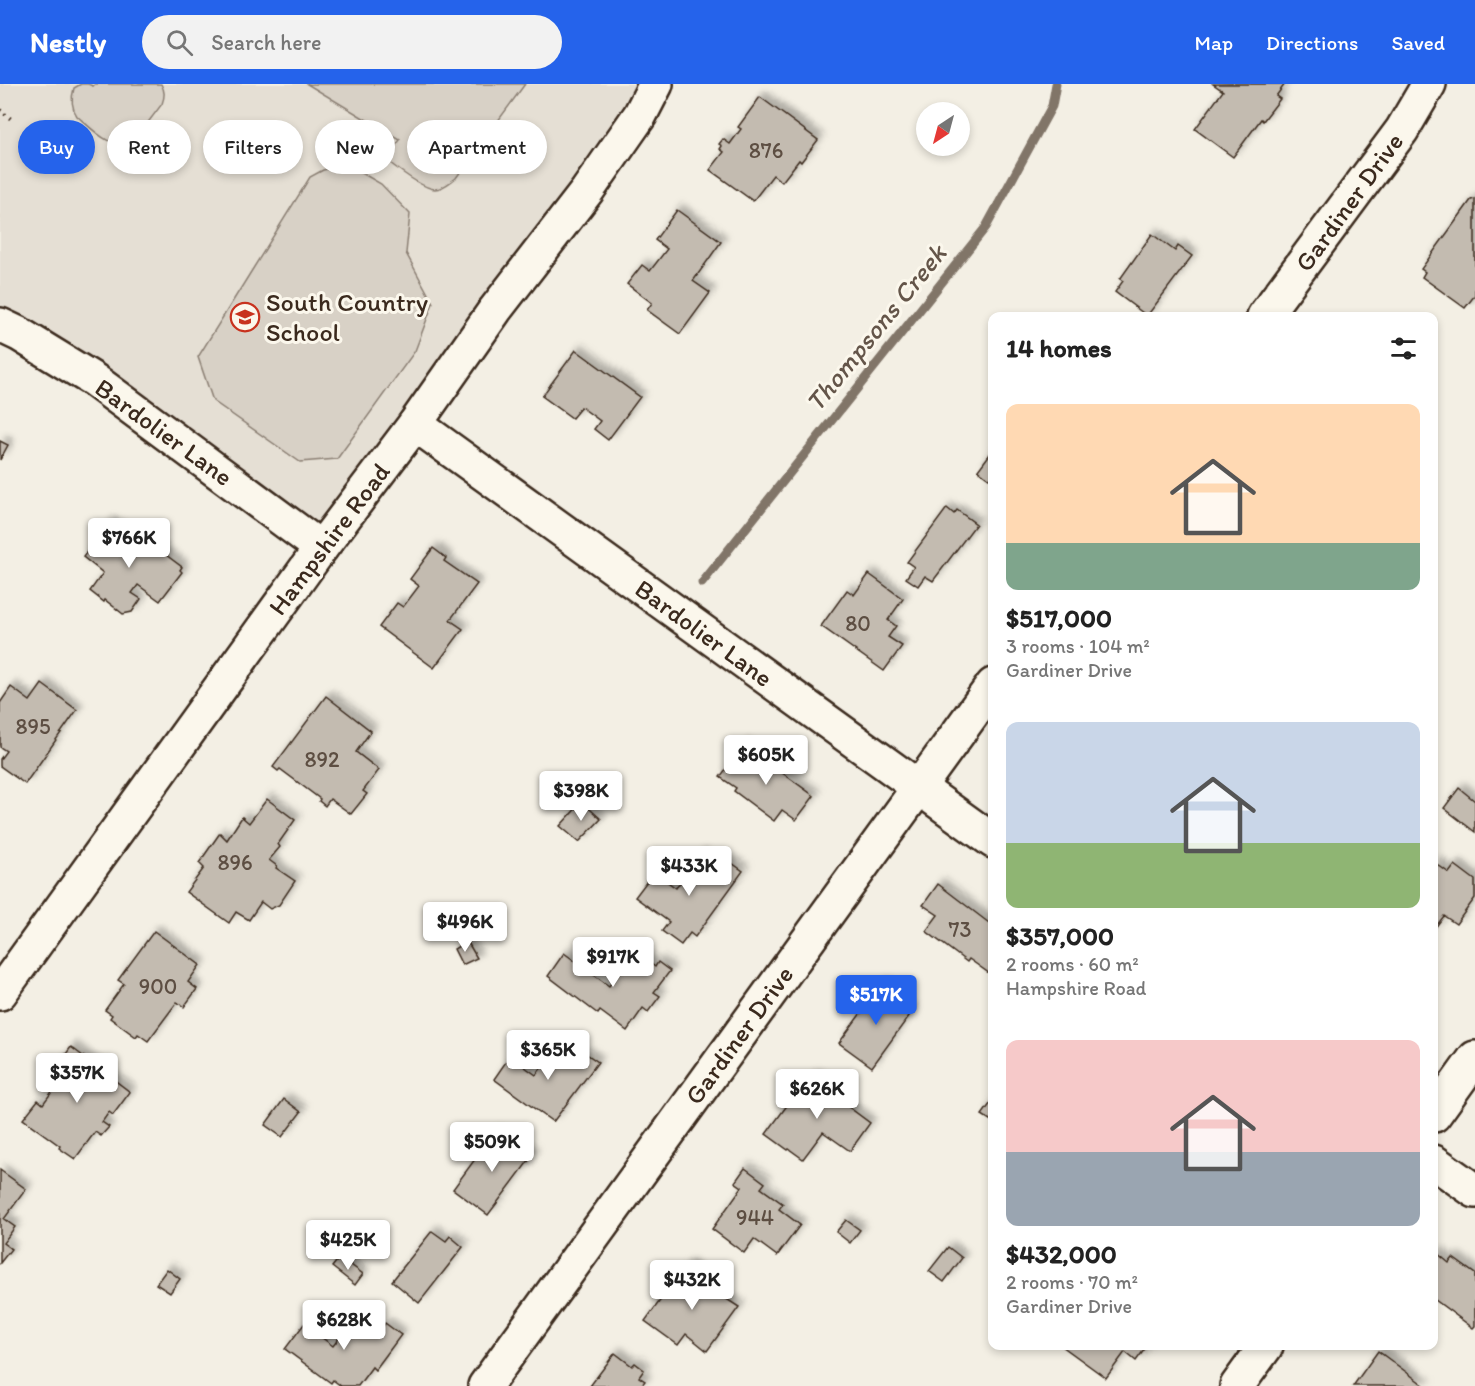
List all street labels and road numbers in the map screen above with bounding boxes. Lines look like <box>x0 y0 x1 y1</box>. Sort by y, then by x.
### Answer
street label: Gardiner Drive <box>1288 126 1410 278</box>
street label: Bardolier Lane <box>89 371 239 493</box>
street label: Hampshire Road <box>261 456 397 622</box>
street label: Bardolier Lane <box>629 572 779 694</box>
street label: Gardiner Drive <box>678 959 800 1111</box>

